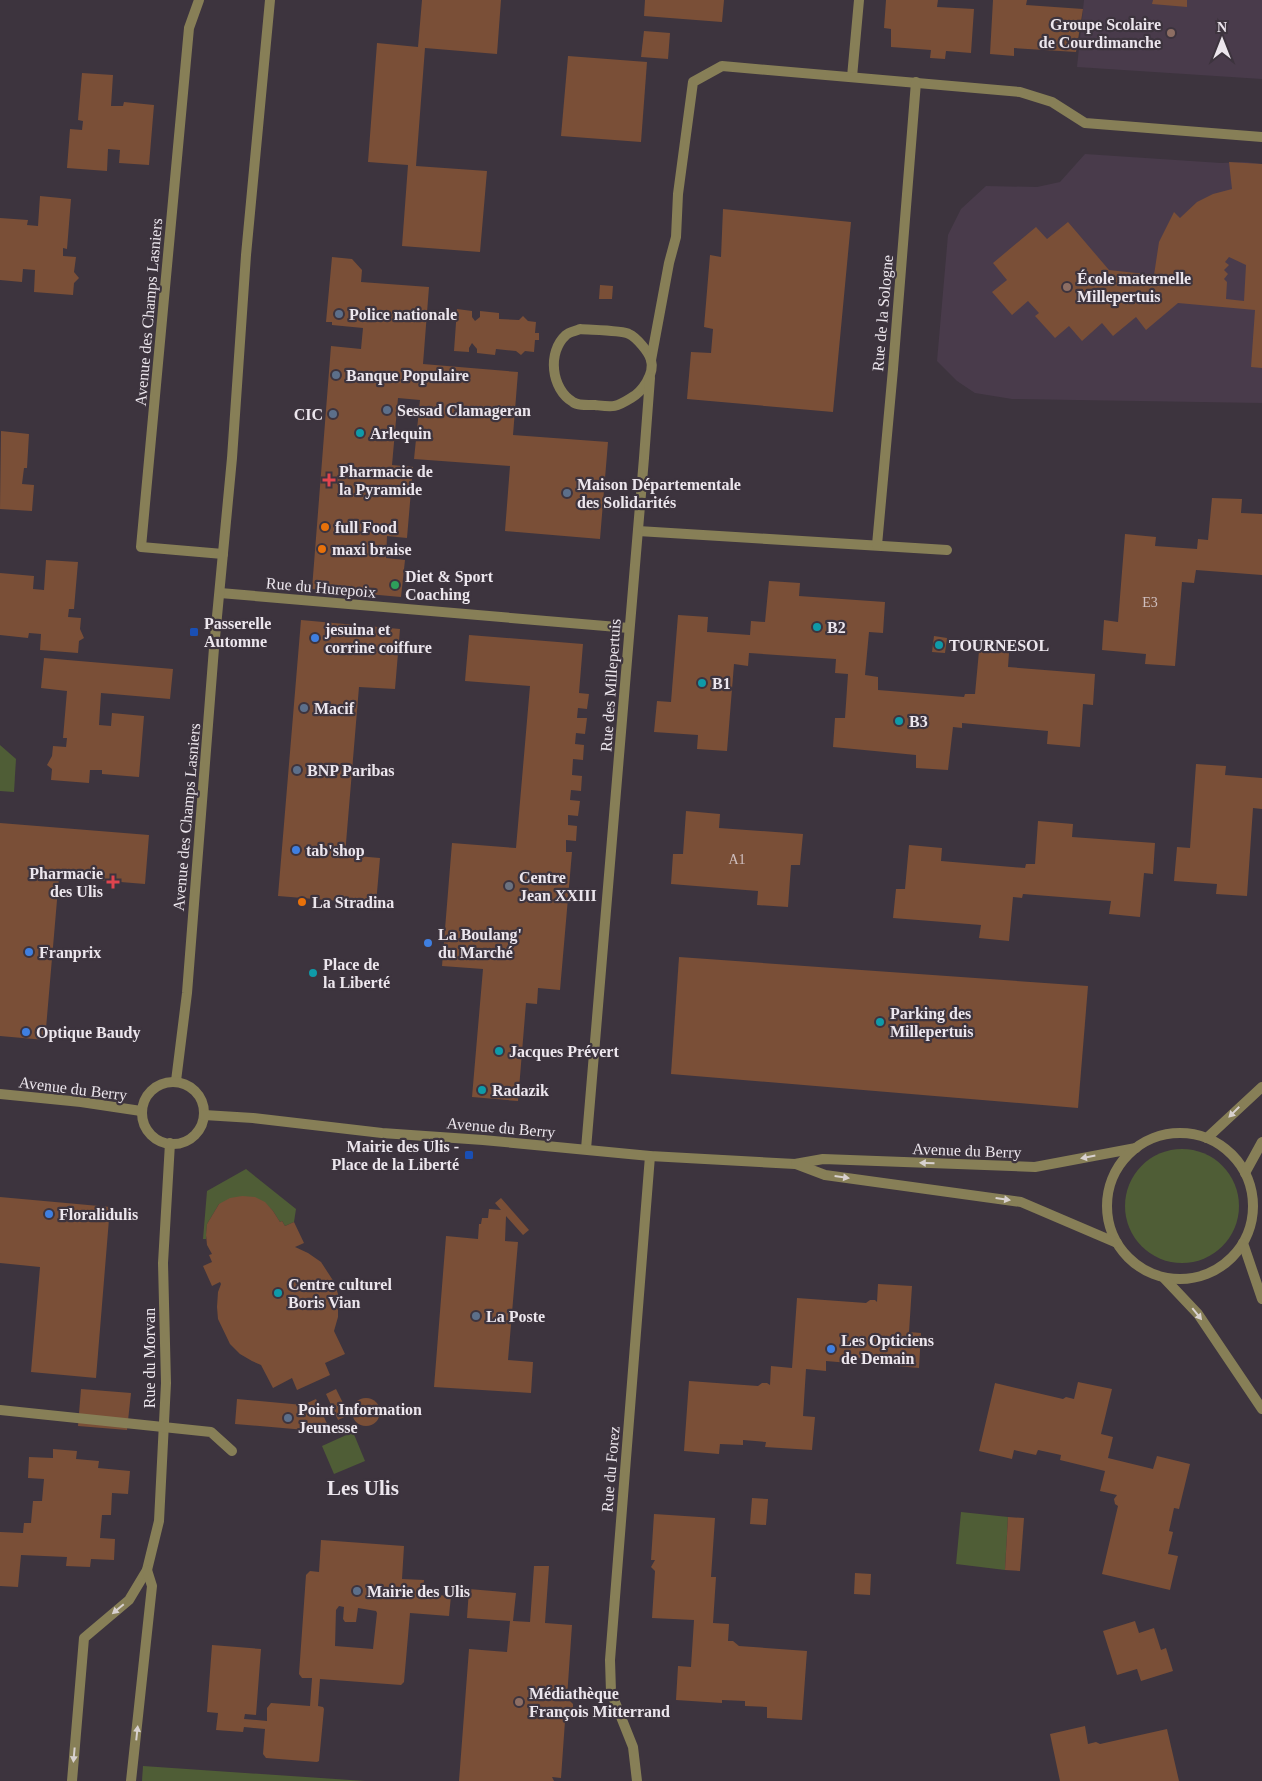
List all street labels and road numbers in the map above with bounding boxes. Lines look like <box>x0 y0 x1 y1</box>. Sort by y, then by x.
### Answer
street label: Avenue des Champs Lasniers <box>132 217 166 407</box>
street label: Rue de la Sologne <box>869 254 897 372</box>
street label: Rue du Hurepoix <box>265 574 377 602</box>
street label: Rue des Millepertuis <box>597 618 625 752</box>
street label: Avenue des Champs Lasniers <box>170 722 204 912</box>
street label: Avenue du Berry <box>18 1073 128 1105</box>
street label: Avenue du Berry <box>446 1114 556 1142</box>
street label: Avenue du Berry <box>912 1140 1022 1162</box>
street label: Rue du Morvan <box>141 1308 158 1408</box>
street label: Rue du Forez <box>598 1425 623 1513</box>

